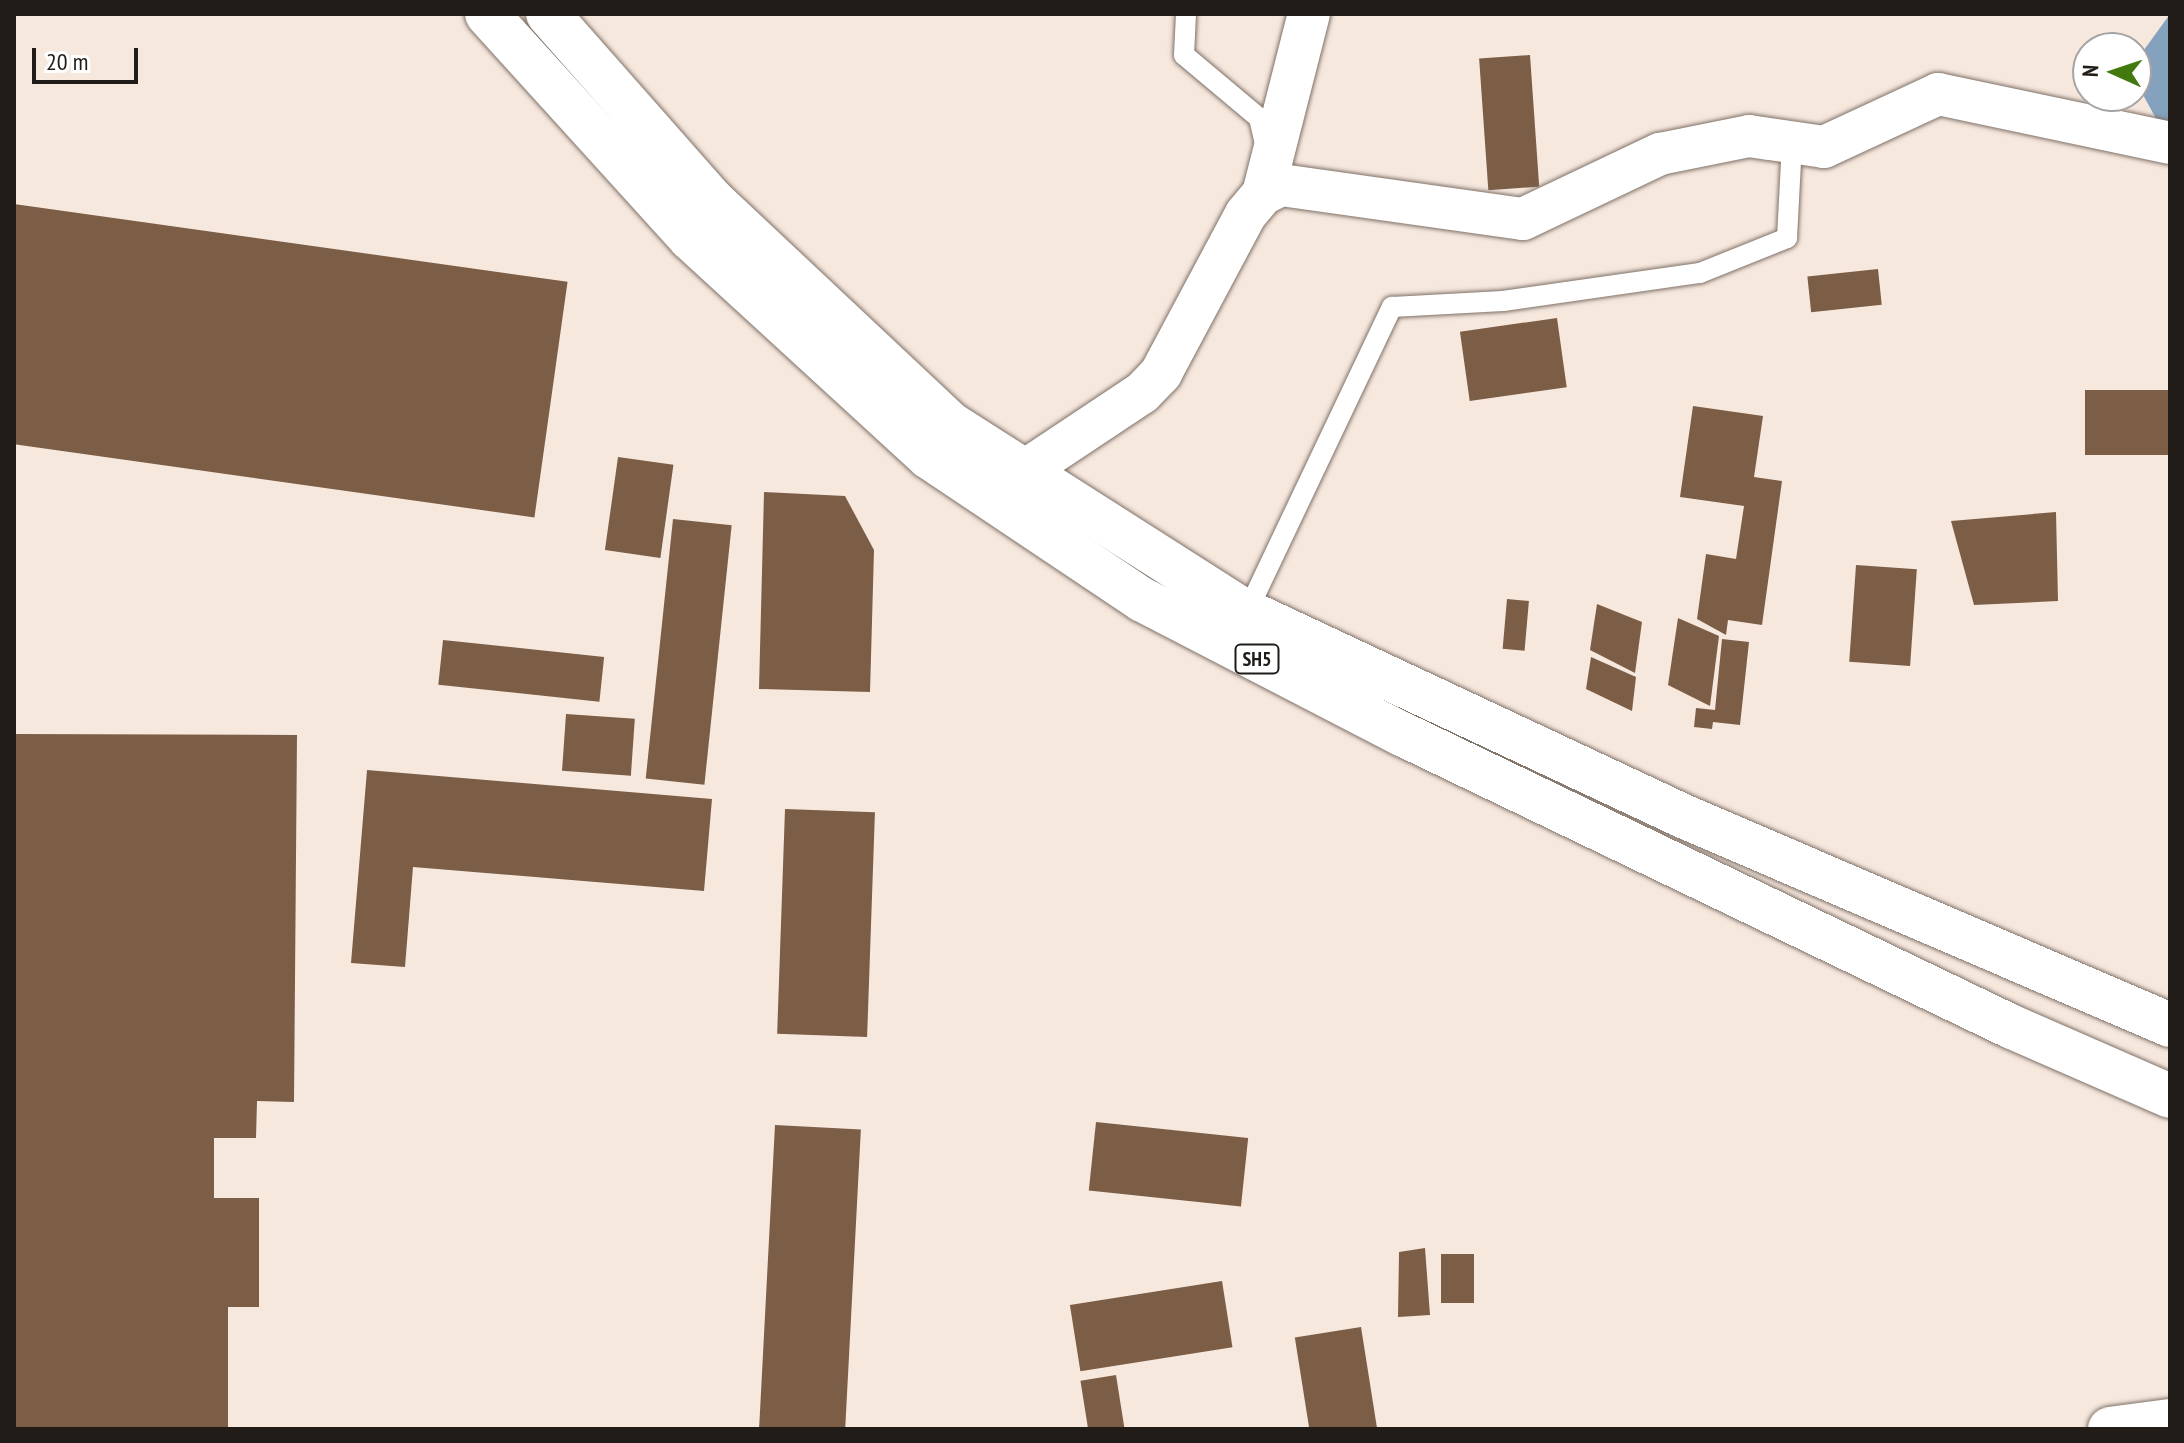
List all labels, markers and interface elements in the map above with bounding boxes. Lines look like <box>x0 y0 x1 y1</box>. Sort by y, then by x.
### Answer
scale bar <box>36 32 142 82</box>
north arrow <box>2072 32 2152 112</box>
text: 20 m <box>46 46 88 77</box>
text: N <box>2076 64 2104 78</box>
road number: SH5 <box>1233 643 1281 675</box>

